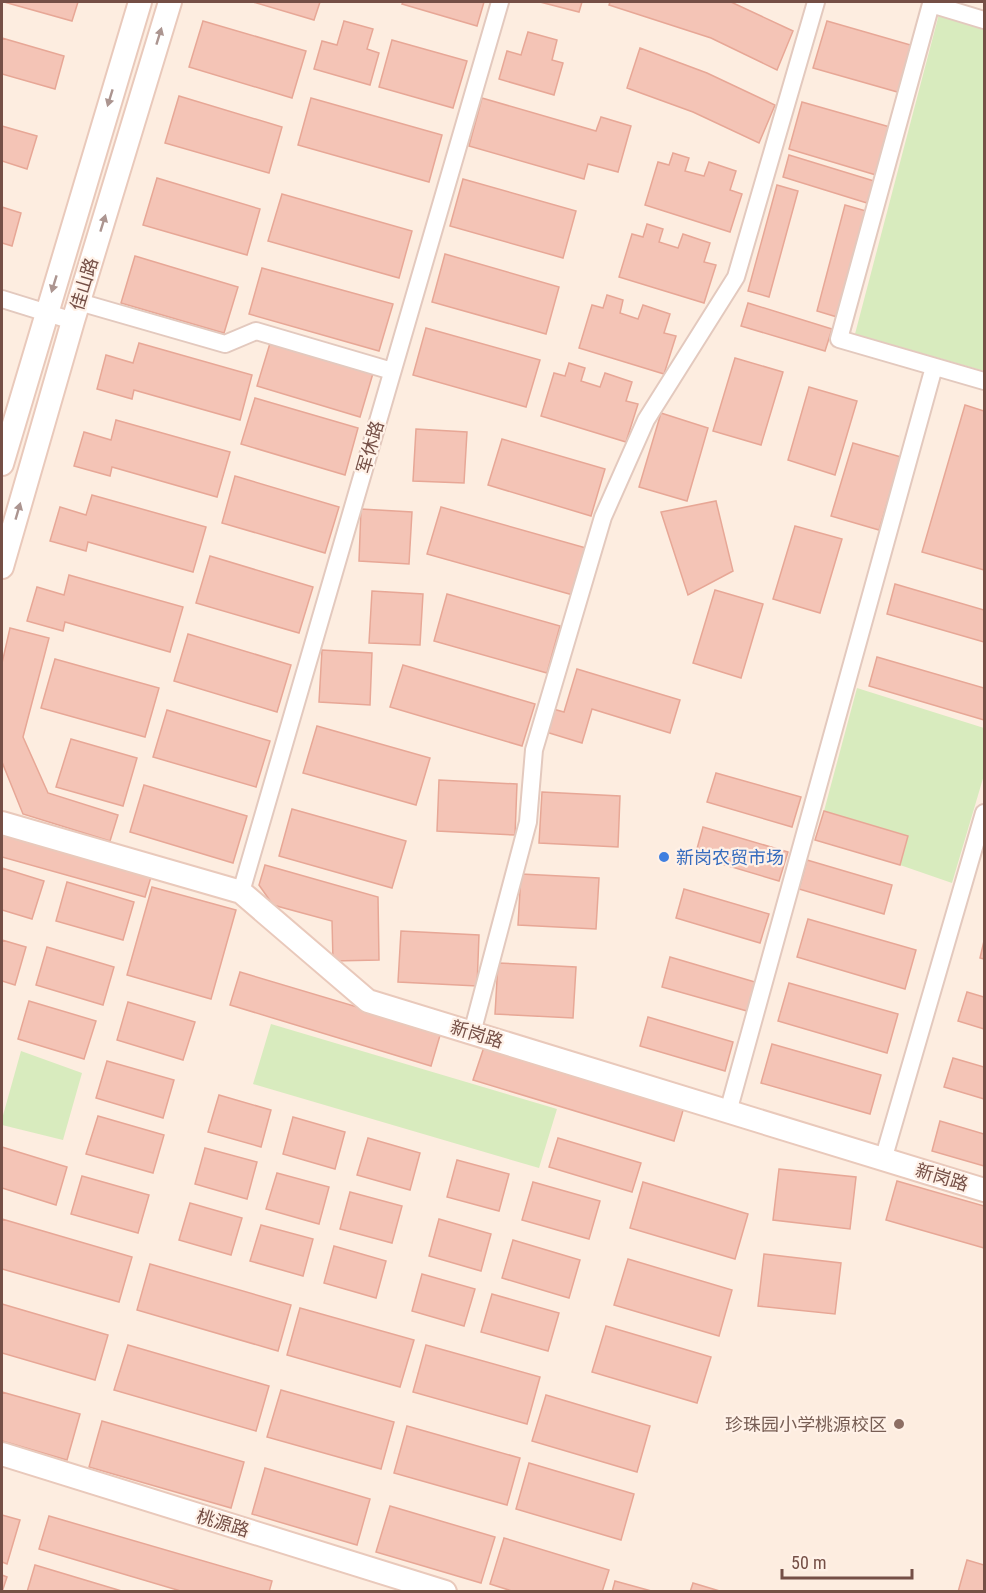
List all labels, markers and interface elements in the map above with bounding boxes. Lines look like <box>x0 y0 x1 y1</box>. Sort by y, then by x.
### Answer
one-way arrow <box>155 27 164 45</box>
one-way arrow <box>105 89 114 107</box>
one-way arrow <box>99 214 108 232</box>
street label: 佳山路 <box>66 255 102 313</box>
one-way arrow <box>49 275 58 293</box>
street label: 军休路 <box>352 418 388 476</box>
one-way arrow <box>14 501 23 519</box>
place label: 新岗农贸市场 <box>676 847 784 868</box>
marker: 新岗农贸市场 <box>657 850 671 864</box>
street label: 新岗路 <box>448 1016 506 1052</box>
street label: 新岗路 <box>913 1159 971 1195</box>
place label: 珍珠园小学桃源校区 <box>725 1414 887 1435</box>
marker: 珍珠园小学桃源校区 <box>892 1417 906 1431</box>
street label: 桃源路 <box>194 1505 252 1541</box>
scale bar <box>782 1542 912 1580</box>
text: 50 m <box>791 1552 826 1573</box>

